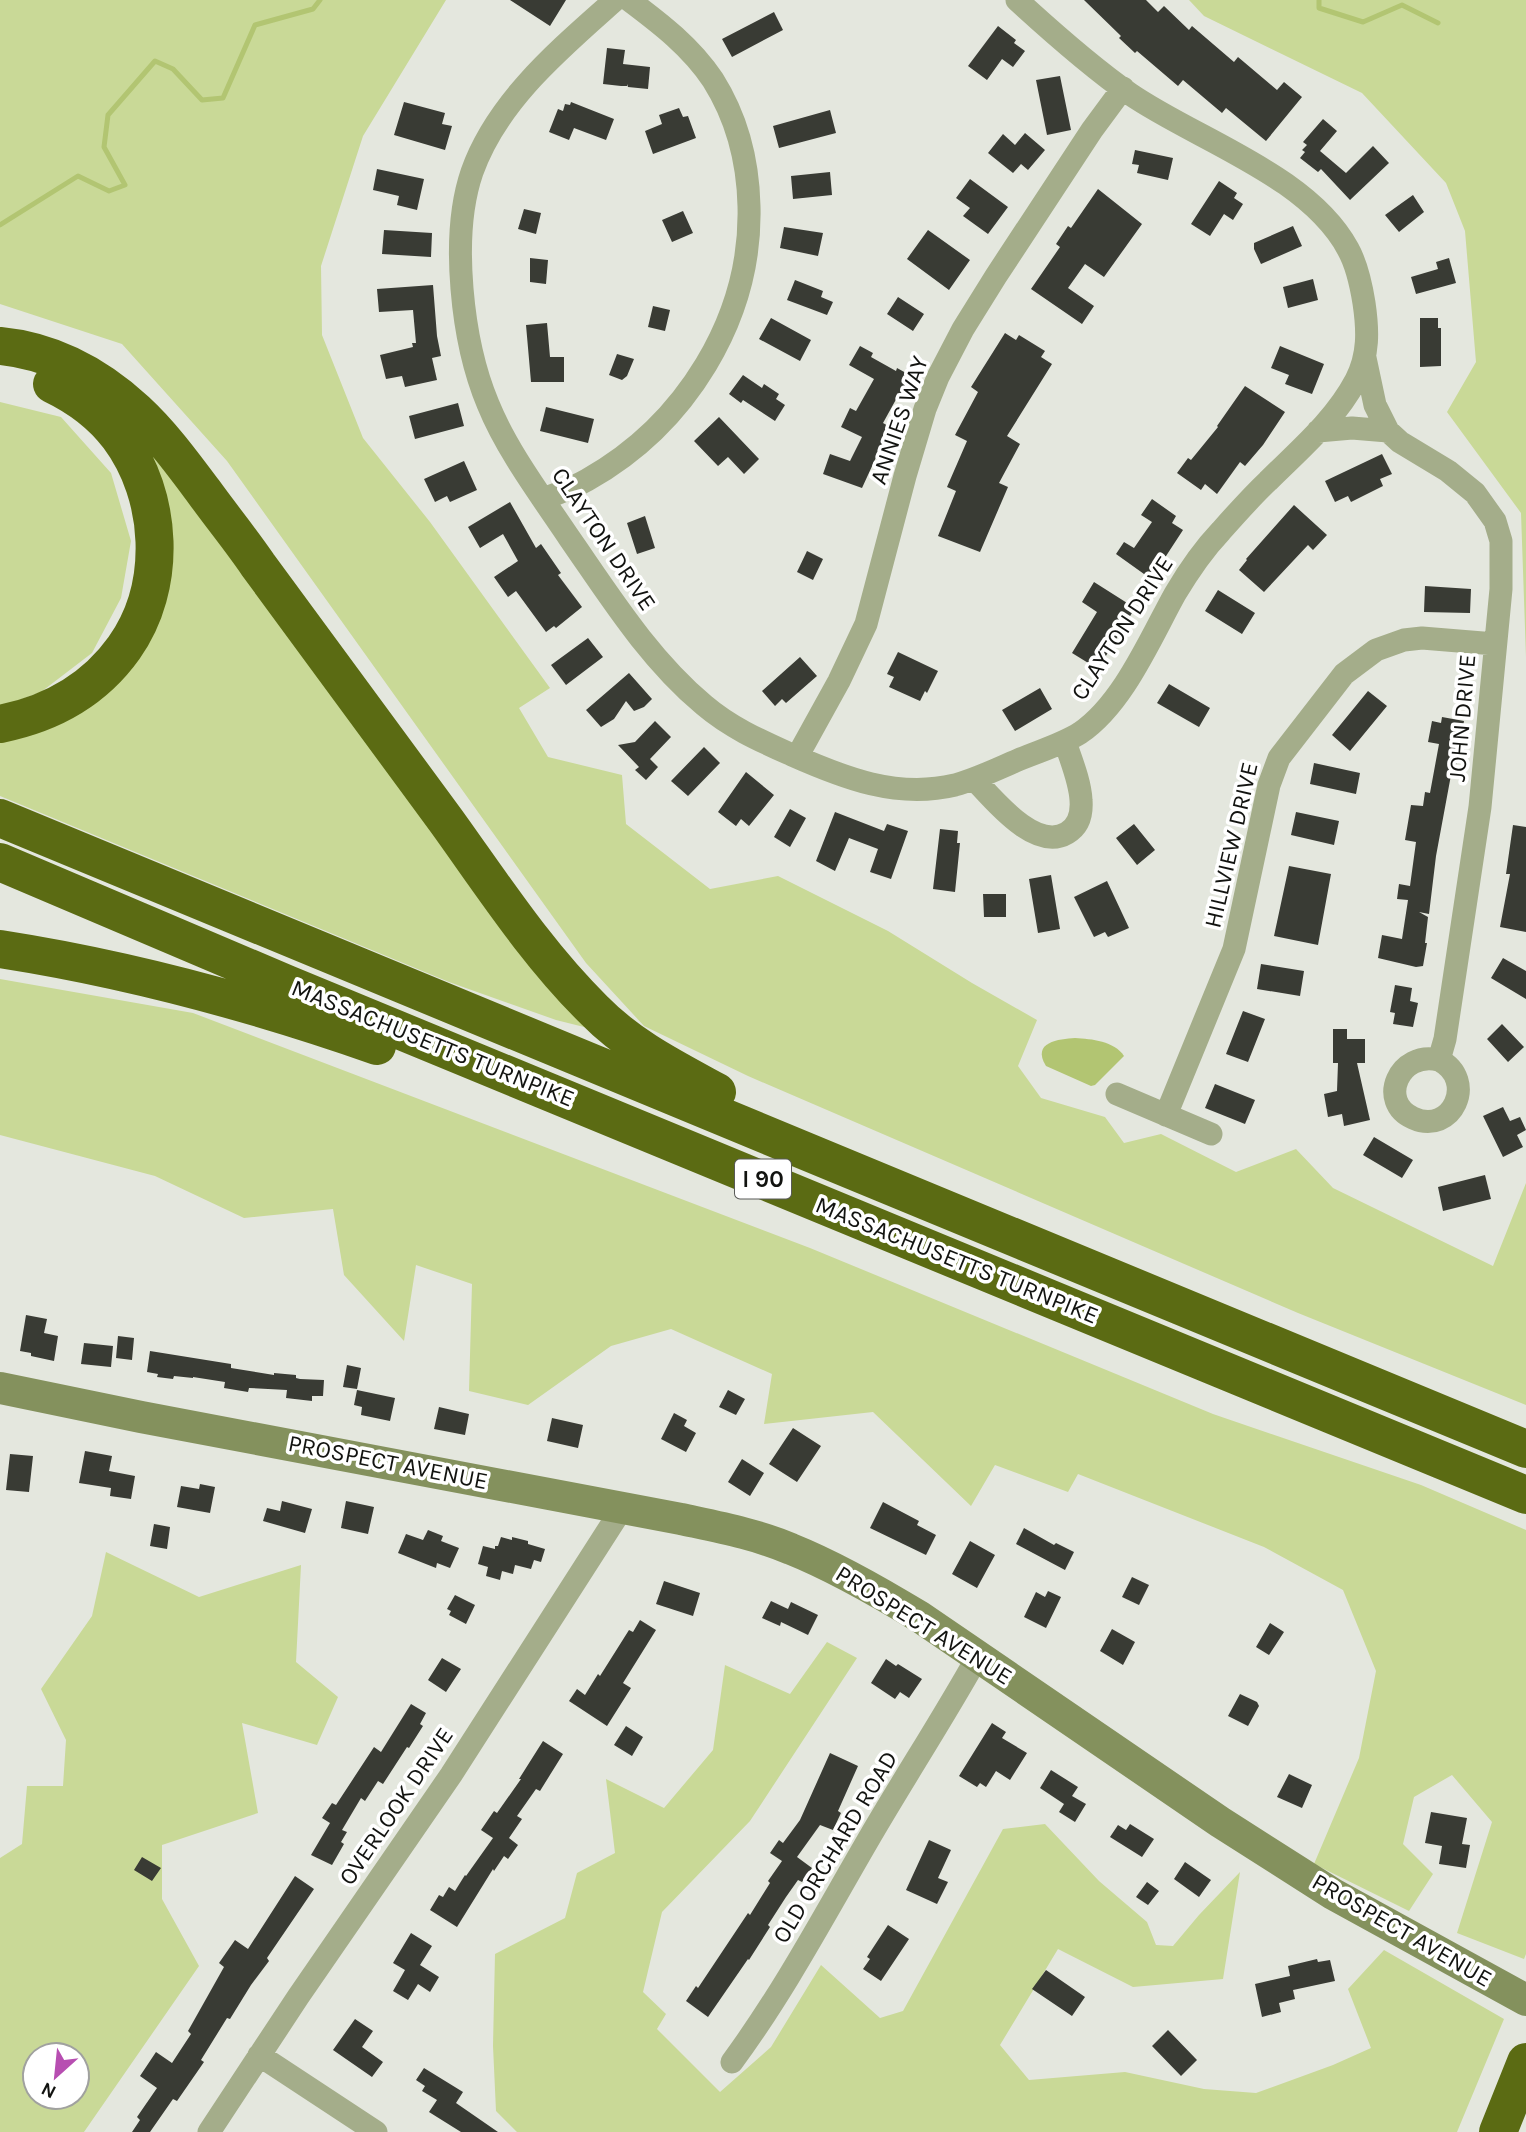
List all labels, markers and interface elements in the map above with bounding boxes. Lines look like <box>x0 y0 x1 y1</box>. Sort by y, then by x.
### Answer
street label: ANNIES WAY <box>864 352 934 488</box>
street label: CLAYTON DRIVE <box>546 462 662 616</box>
street label: CLAYTON DRIVE <box>1065 551 1179 705</box>
street label: JOHN DRIVE <box>1442 653 1482 783</box>
street label: HILLVIEW DRIVE <box>1198 759 1264 931</box>
street label: MASSACHUSETTS TURNPIKE <box>288 973 578 1113</box>
road number: I 90 <box>735 1160 791 1198</box>
street label: MASSACHUSETTS TURNPIKE <box>812 1190 1102 1330</box>
street label: PROSPECT AVENUE <box>286 1429 490 1495</box>
street label: PROSPECT AVENUE <box>831 1559 1017 1691</box>
street label: OVERLOOK DRIVE <box>333 1722 459 1890</box>
street label: OLD ORCHARD ROAD <box>767 1746 903 1948</box>
street label: PROSPECT AVENUE <box>1307 1867 1497 1993</box>
north arrow <box>21 2041 91 2111</box>
text: N <box>38 2077 60 2103</box>

